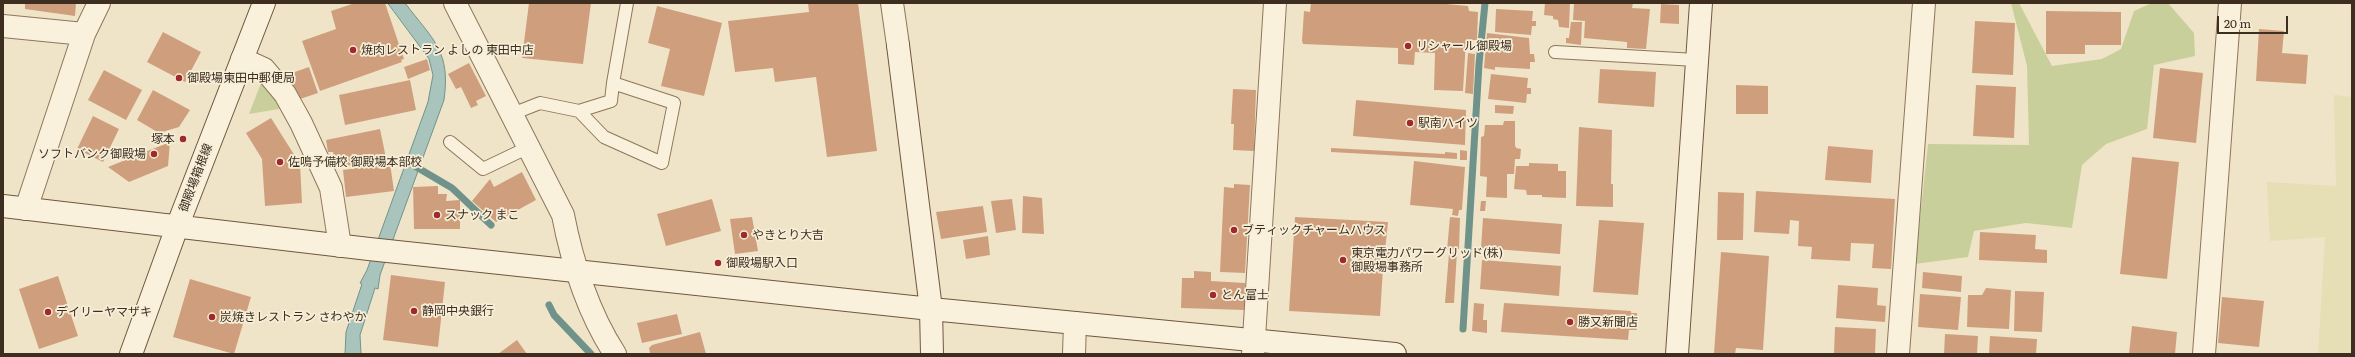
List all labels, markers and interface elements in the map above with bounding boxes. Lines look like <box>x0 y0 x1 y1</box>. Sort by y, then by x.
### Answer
scale bar <box>2219 8 2290 34</box>
text: 20 m <box>2224 14 2251 32</box>
place label: リシャール御殿場 <box>1416 39 1512 53</box>
marker: リシャール御殿場 <box>1403 41 1413 51</box>
place label: 焼肉レストラン よしの 東田中店 <box>361 43 534 57</box>
marker: 焼肉レストラン よしの 東田中店 <box>348 45 358 55</box>
place label: 御殿場東田中郵便局 <box>187 71 295 85</box>
marker: 御殿場東田中郵便局 <box>174 73 184 83</box>
place label: 駅南ハイツ <box>1418 116 1478 130</box>
marker: 駅南ハイツ <box>1405 118 1415 128</box>
place label: 塚本 <box>151 132 175 146</box>
marker: 塚本 <box>178 134 188 144</box>
street label: 御殿場箱根線 <box>176 142 216 214</box>
place label: ソフトバンク御殿場 <box>38 147 146 161</box>
marker: ソフトバンク御殿場 <box>149 149 159 159</box>
place label: 佐鳴予備校 御殿場本部校 <box>288 155 422 169</box>
marker: 佐鳴予備校 御殿場本部校 <box>275 157 285 167</box>
place label: スナック まこ <box>445 208 519 222</box>
marker: スナック まこ <box>432 210 442 220</box>
place label: ブティックチャームハウス <box>1242 223 1386 237</box>
marker: ブティックチャームハウス <box>1229 225 1239 235</box>
place label: やきとり大吉 <box>752 228 824 242</box>
marker: やきとり大吉 <box>739 230 749 240</box>
place label: 東京電力パワーグリッド(株) 御殿場事務所 <box>1351 246 1503 274</box>
marker: 東京電力パワーグリッド(株) 御殿場事務所 <box>1338 255 1348 265</box>
place label: 御殿場駅入口 <box>726 256 798 270</box>
marker: 御殿場駅入口 <box>713 258 723 268</box>
place label: とん富士 <box>1221 288 1269 302</box>
marker: とん富士 <box>1208 290 1218 300</box>
place label: 静岡中央銀行 <box>422 304 494 318</box>
place label: デイリーヤマザキ <box>56 305 152 319</box>
marker: 静岡中央銀行 <box>409 306 419 316</box>
marker: デイリーヤマザキ <box>43 307 53 317</box>
place label: 炭焼きレストラン さわやか <box>220 310 366 324</box>
marker: 炭焼きレストラン さわやか <box>207 312 217 322</box>
place label: 勝又新聞店 <box>1578 315 1638 329</box>
marker: 勝又新聞店 <box>1565 317 1575 327</box>

